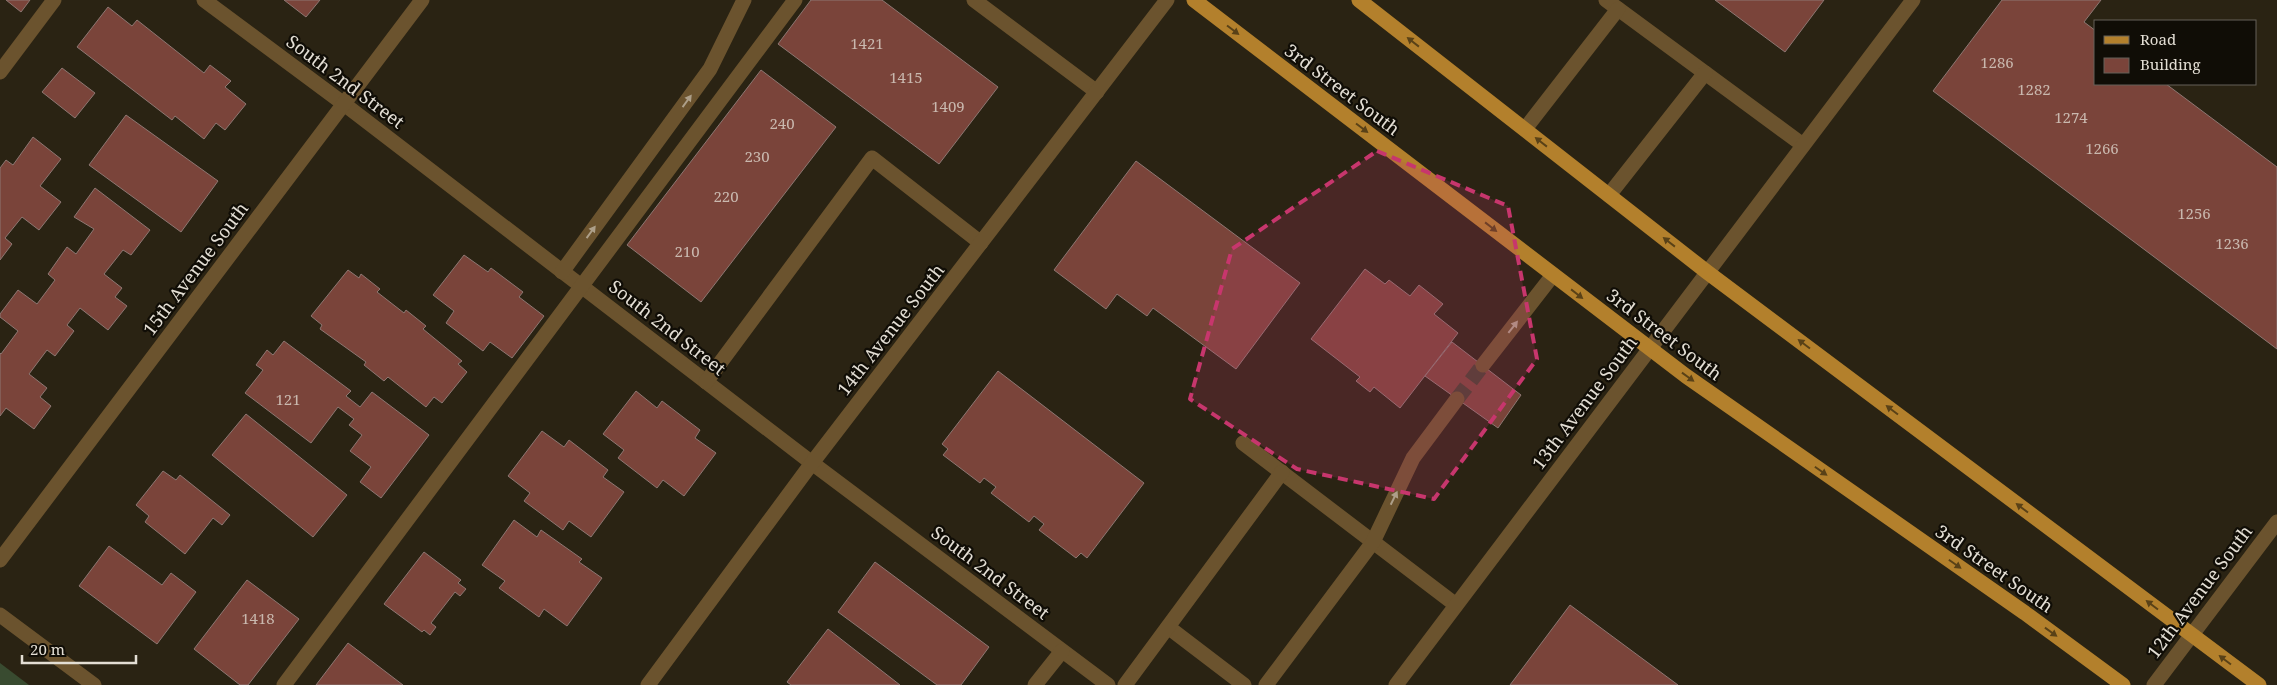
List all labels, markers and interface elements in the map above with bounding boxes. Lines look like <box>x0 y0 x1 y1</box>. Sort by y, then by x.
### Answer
legend <box>2094 20 2257 85</box>
one-way arrow <box>1226 24 1239 35</box>
street label: South 2nd Street <box>282 29 409 133</box>
text: Road <box>2140 29 2176 49</box>
house number: 1421 <box>850 33 884 53</box>
one-way arrow <box>1407 36 1420 47</box>
street label: 3rd Street South <box>1280 38 1405 140</box>
house number: 1286 <box>1980 52 2014 72</box>
text: Building <box>2140 54 2201 74</box>
house number: 1415 <box>889 67 923 87</box>
house number: 1282 <box>2017 79 2051 99</box>
one-way arrow <box>681 95 692 108</box>
house number: 1409 <box>931 96 965 116</box>
house number: 1274 <box>2054 107 2088 127</box>
house number: 240 <box>769 113 795 133</box>
one-way arrow <box>1355 123 1368 134</box>
one-way arrow <box>1534 137 1548 147</box>
house number: 1266 <box>2085 138 2119 158</box>
house number: 230 <box>744 146 770 166</box>
house number: 220 <box>713 186 739 206</box>
street label: 15th Avenue South <box>137 197 253 340</box>
house number: 1256 <box>2177 203 2211 223</box>
one-way arrow <box>1484 222 1497 233</box>
one-way arrow <box>585 226 595 239</box>
house number: 1236 <box>2215 233 2249 253</box>
one-way arrow <box>1662 237 1676 247</box>
house number: 210 <box>674 241 700 261</box>
street label: 14th Avenue South <box>831 259 949 400</box>
street label: South 2nd Street <box>604 274 731 380</box>
street label: 3rd Street South <box>1602 283 1727 385</box>
one-way arrow <box>1570 288 1583 299</box>
one-way arrow <box>1507 321 1518 334</box>
street label: 13th Avenue South <box>1526 331 1642 474</box>
one-way arrow <box>1798 339 1811 350</box>
one-way arrow <box>1682 372 1695 382</box>
house number: 121 <box>275 389 301 409</box>
one-way arrow <box>1886 405 1899 416</box>
one-way arrow <box>1815 466 1828 476</box>
one-way arrow <box>1391 491 1399 505</box>
one-way arrow <box>2015 503 2029 513</box>
street label: 3rd Street South <box>1931 519 2058 618</box>
street label: South 2nd Street <box>927 520 1054 624</box>
street label: 12th Avenue South <box>2141 520 2257 663</box>
one-way arrow <box>1948 559 1961 569</box>
one-way arrow <box>2145 600 2159 610</box>
house number: 1418 <box>241 608 275 628</box>
one-way arrow <box>2044 627 2057 637</box>
scale bar <box>22 632 136 664</box>
text: 20 m <box>30 639 65 659</box>
one-way arrow <box>2219 654 2232 665</box>

